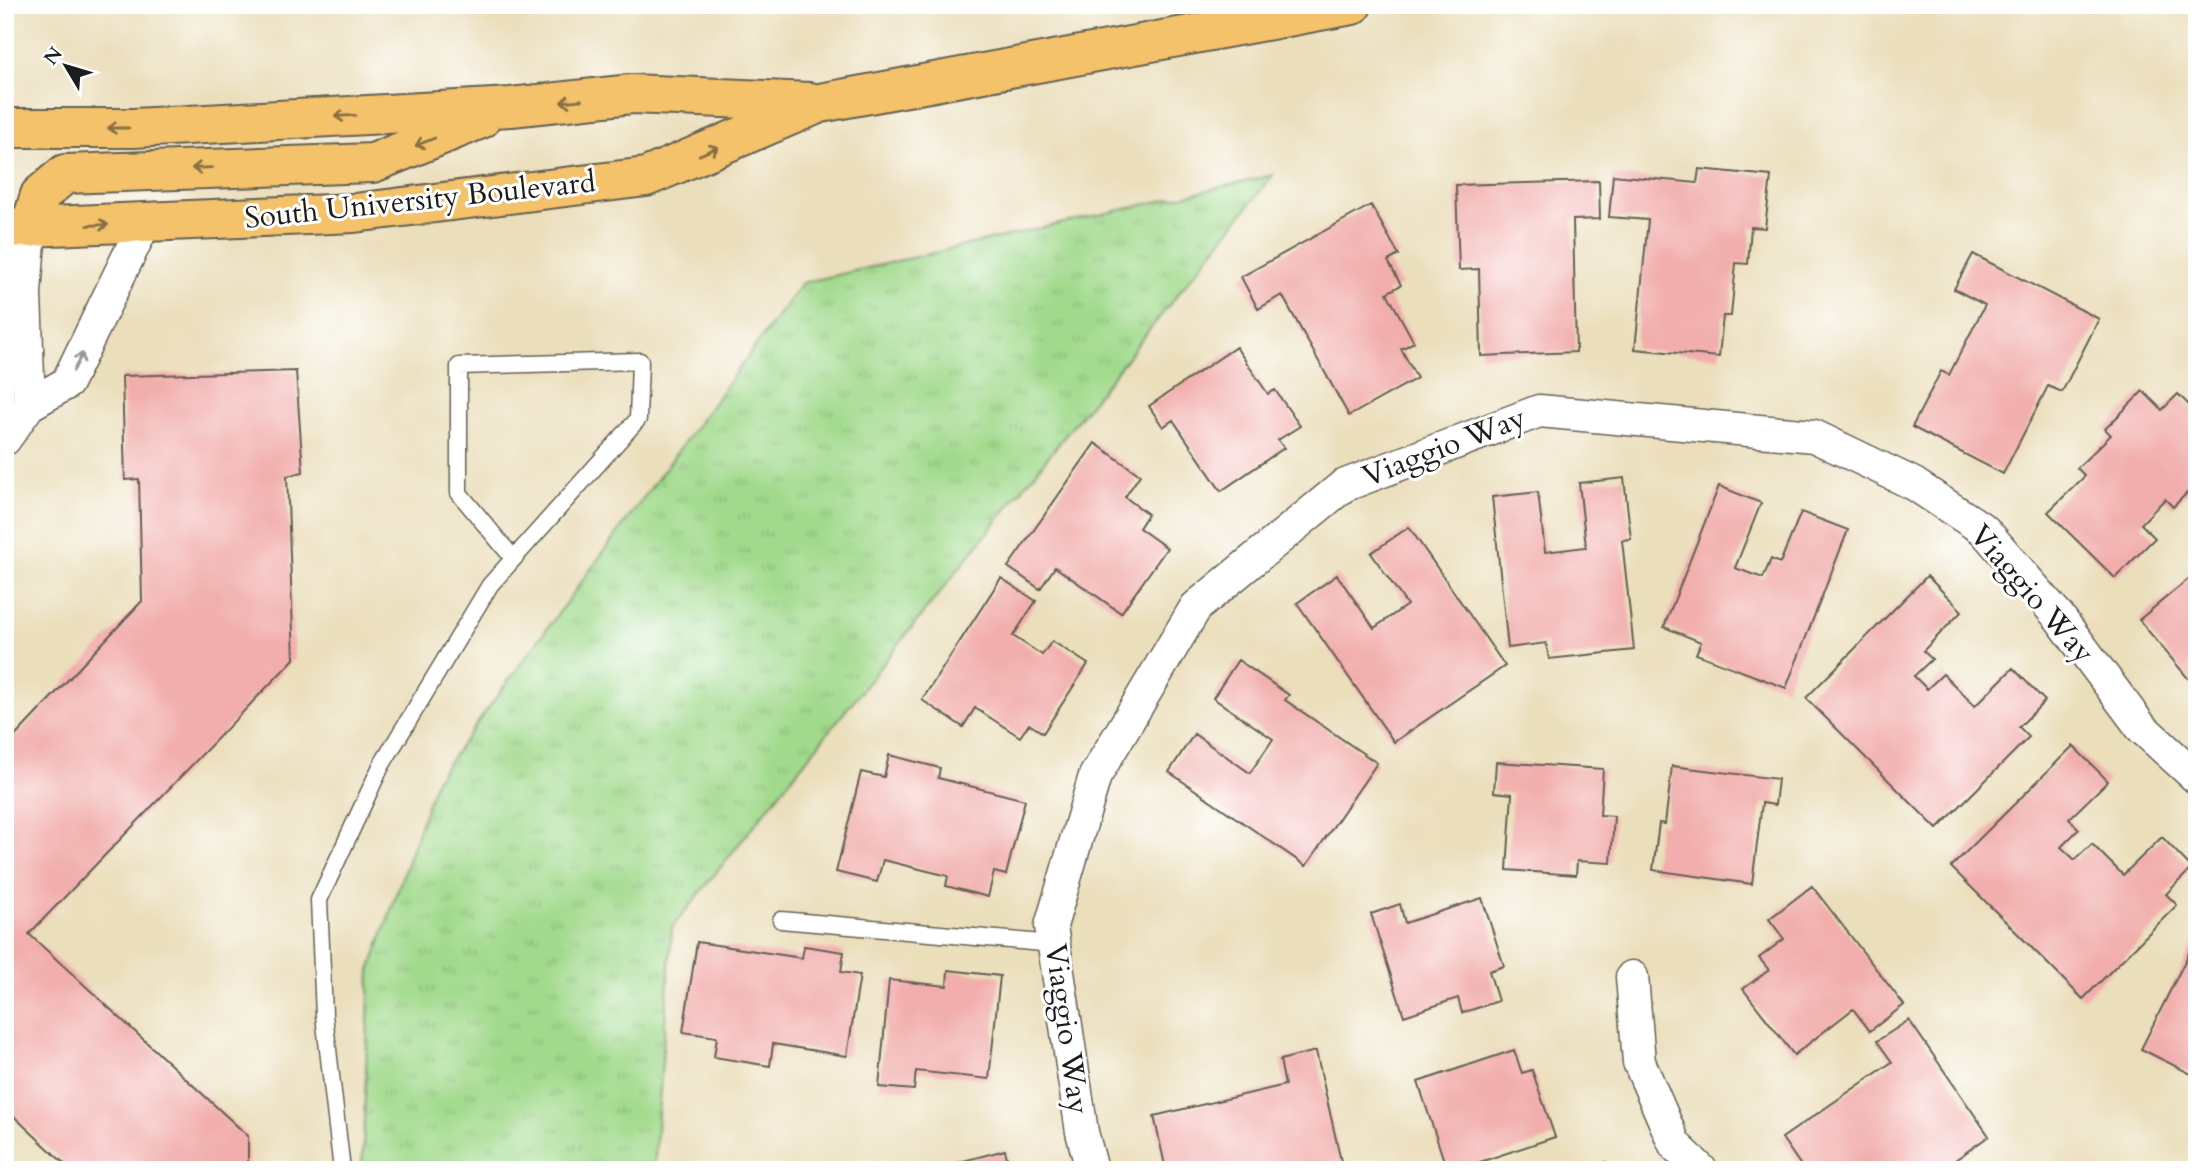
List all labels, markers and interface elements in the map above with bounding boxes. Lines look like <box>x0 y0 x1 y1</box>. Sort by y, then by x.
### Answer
north arrow <box>32 32 102 102</box>
text: N <box>38 41 69 71</box>
one-way arrow <box>561 94 583 107</box>
one-way arrow <box>334 110 357 123</box>
one-way arrow <box>107 121 130 135</box>
one-way arrow <box>415 136 436 149</box>
one-way arrow <box>697 143 719 156</box>
street label: South University Boulevard <box>242 161 598 239</box>
one-way arrow <box>190 162 213 175</box>
one-way arrow <box>86 219 109 232</box>
one-way arrow <box>71 352 85 372</box>
street label: Viaggio Way <box>1356 397 1532 497</box>
street label: Viaggio Way <box>1960 516 2104 672</box>
street label: Viaggio Way <box>1035 941 1099 1117</box>

